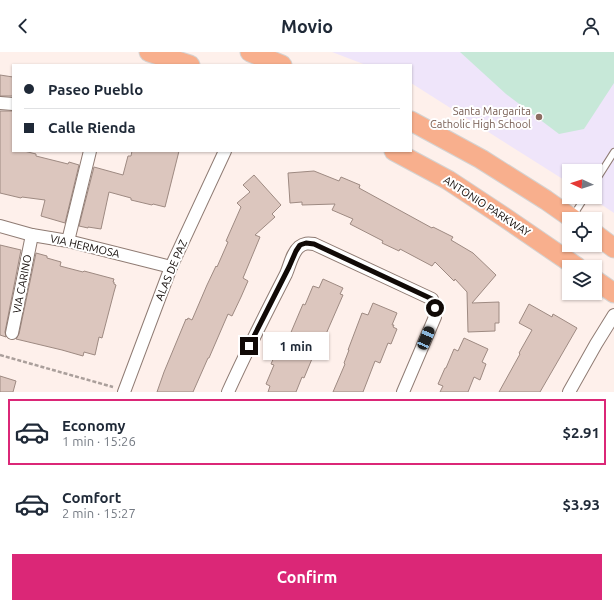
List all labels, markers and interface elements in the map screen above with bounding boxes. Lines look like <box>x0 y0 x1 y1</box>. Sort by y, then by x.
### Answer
icon: back <box>12 15 34 37</box>
icon: person <box>580 15 602 37</box>
text: Movio <box>281 16 333 36</box>
text: Paseo Pueblo <box>48 81 143 98</box>
place label: Santa Margarita Catholic High School <box>430 105 531 130</box>
marker: Santa Margarita Catholic High School <box>534 112 544 122</box>
text: Calle Rienda <box>48 119 136 136</box>
north arrow <box>562 164 602 204</box>
map controls <box>562 164 602 300</box>
street label: ANTONIO PARKWAY <box>441 173 533 239</box>
button: locate <box>562 212 602 252</box>
street label: VIA HERMOSA <box>49 232 122 260</box>
street label: ALAS DE PAZ <box>153 238 189 302</box>
street label: VIA CARINO <box>10 254 34 314</box>
button: layers <box>562 260 602 300</box>
route start <box>426 299 444 317</box>
car <box>416 325 436 351</box>
callout: 1 min <box>263 332 329 360</box>
route end <box>240 337 258 355</box>
text: 1 min <box>280 339 312 353</box>
icon: car <box>14 414 50 450</box>
text: Economy <box>62 417 126 434</box>
text: $2.91 <box>562 424 600 441</box>
text: 1 min · 15:26 <box>62 434 136 448</box>
icon: car <box>14 486 50 522</box>
text: Comfort <box>62 489 121 506</box>
text: $3.93 <box>562 496 600 513</box>
text: 2 min · 15:27 <box>62 506 136 520</box>
button: Confirm <box>12 554 602 600</box>

